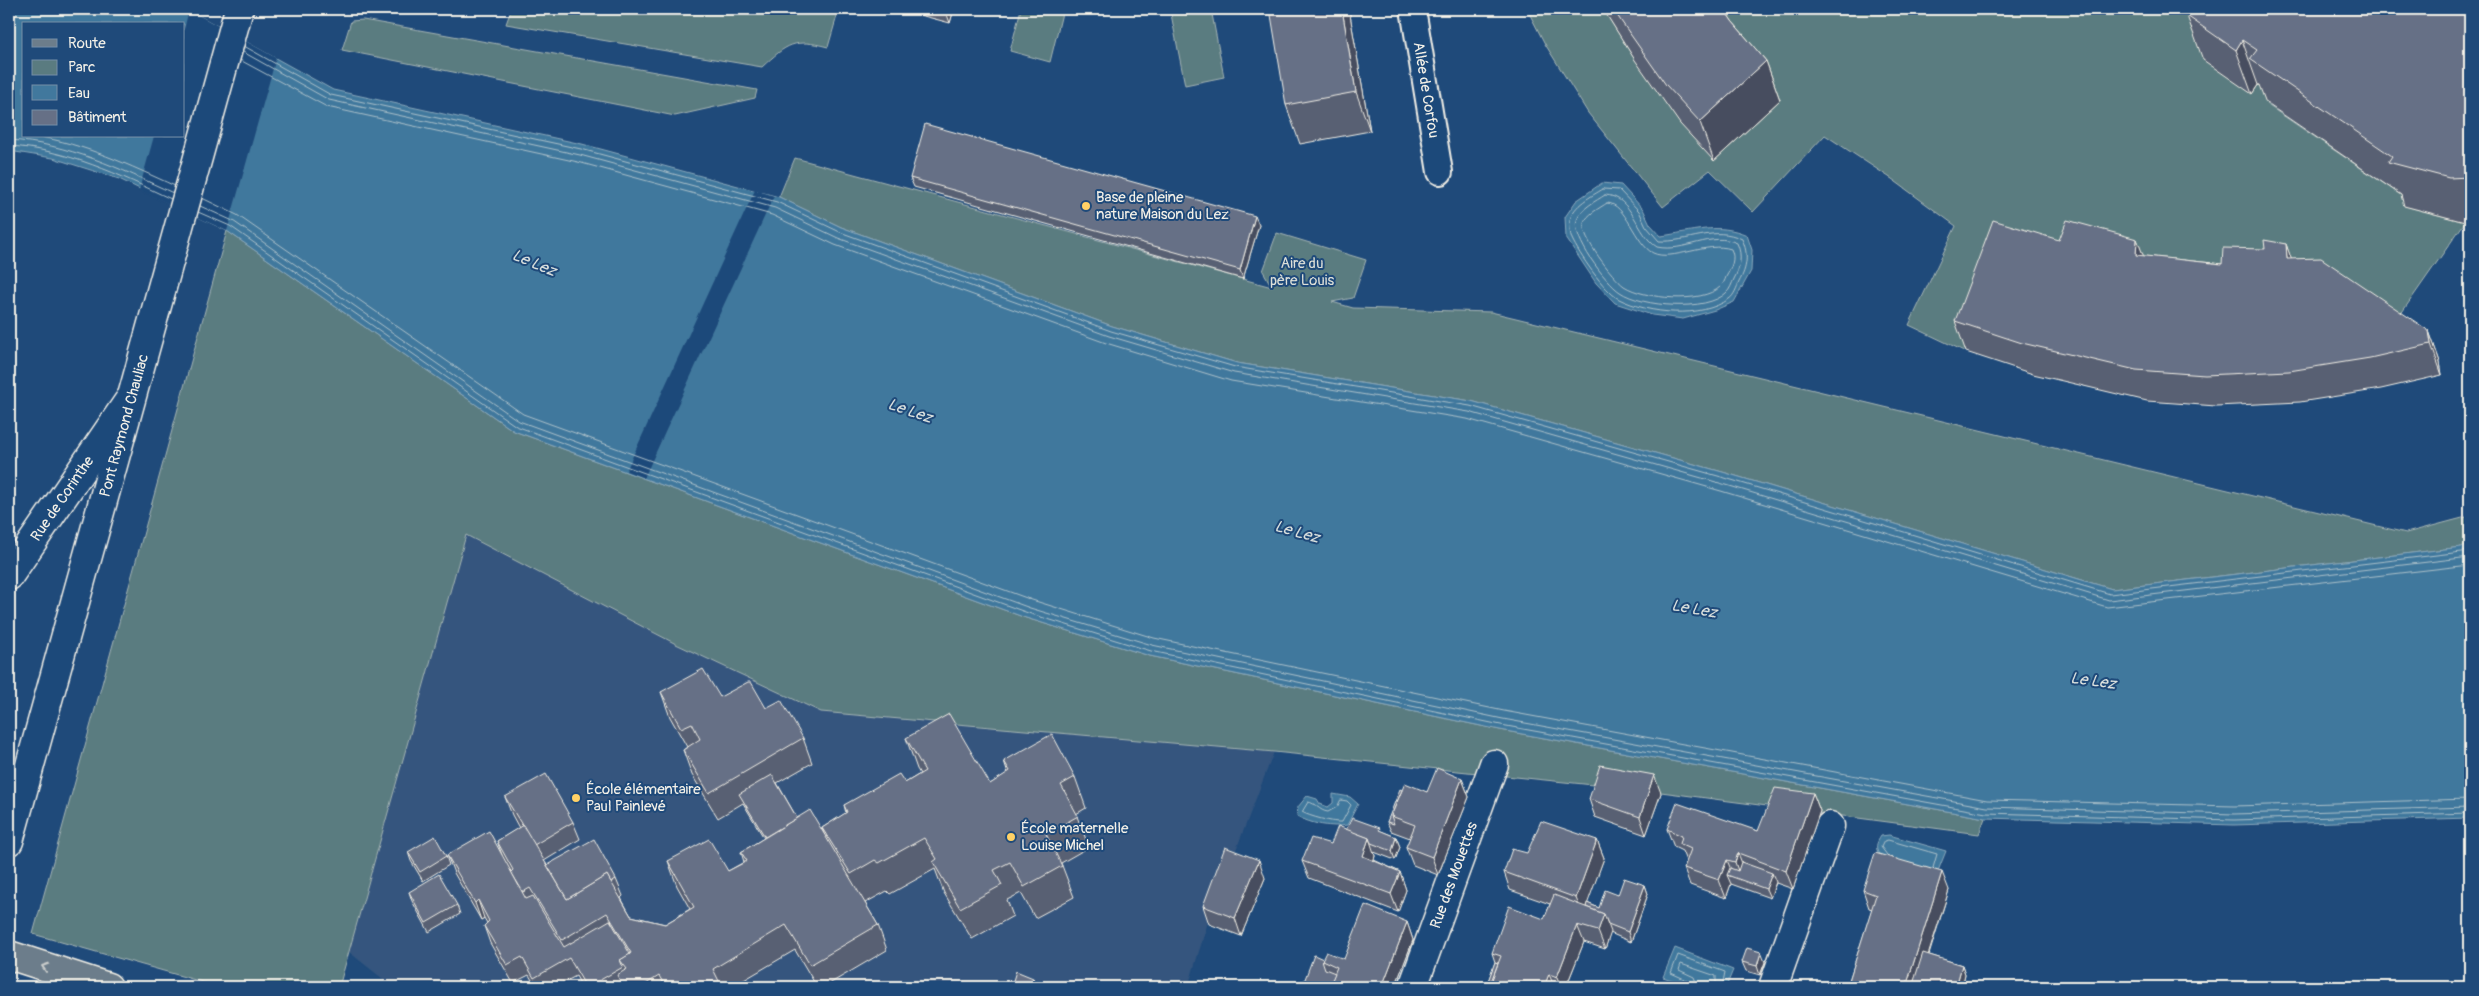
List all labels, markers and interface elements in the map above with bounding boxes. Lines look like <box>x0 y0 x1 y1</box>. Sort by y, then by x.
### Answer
legend <box>22 22 185 138</box>
text: Route <box>68 34 106 53</box>
street label: Allée de Corfou <box>1409 40 1444 139</box>
text: Parc <box>68 58 96 77</box>
text: Eau <box>68 84 90 103</box>
text: Bâtiment <box>68 108 128 127</box>
place label: Base de pleine nature Maison du Lez <box>1096 188 1229 224</box>
marker: Base de pleine nature Maison du Lez <box>1080 200 1092 212</box>
water label: Le Lez <box>509 245 561 282</box>
park label: Aire du père Louis <box>1270 254 1334 290</box>
street label: Pont Raymond Chauliac <box>95 352 153 499</box>
water label: Le Lez <box>885 394 937 429</box>
street label: Rue de Corinthe <box>26 452 98 545</box>
water label: Le Lez <box>1272 516 1324 549</box>
water label: Le Lez <box>1670 595 1721 623</box>
water label: Le Lez <box>2069 668 2120 694</box>
place label: École élémentaire Paul Painlevé <box>586 780 701 816</box>
marker: École élémentaire Paul Painlevé <box>570 792 582 804</box>
place label: École maternelle Louise Michel <box>1021 819 1129 855</box>
street label: Rue des Mouettes <box>1426 819 1482 931</box>
marker: École maternelle Louise Michel <box>1005 831 1017 843</box>
one-way arrow <box>42 963 50 973</box>

